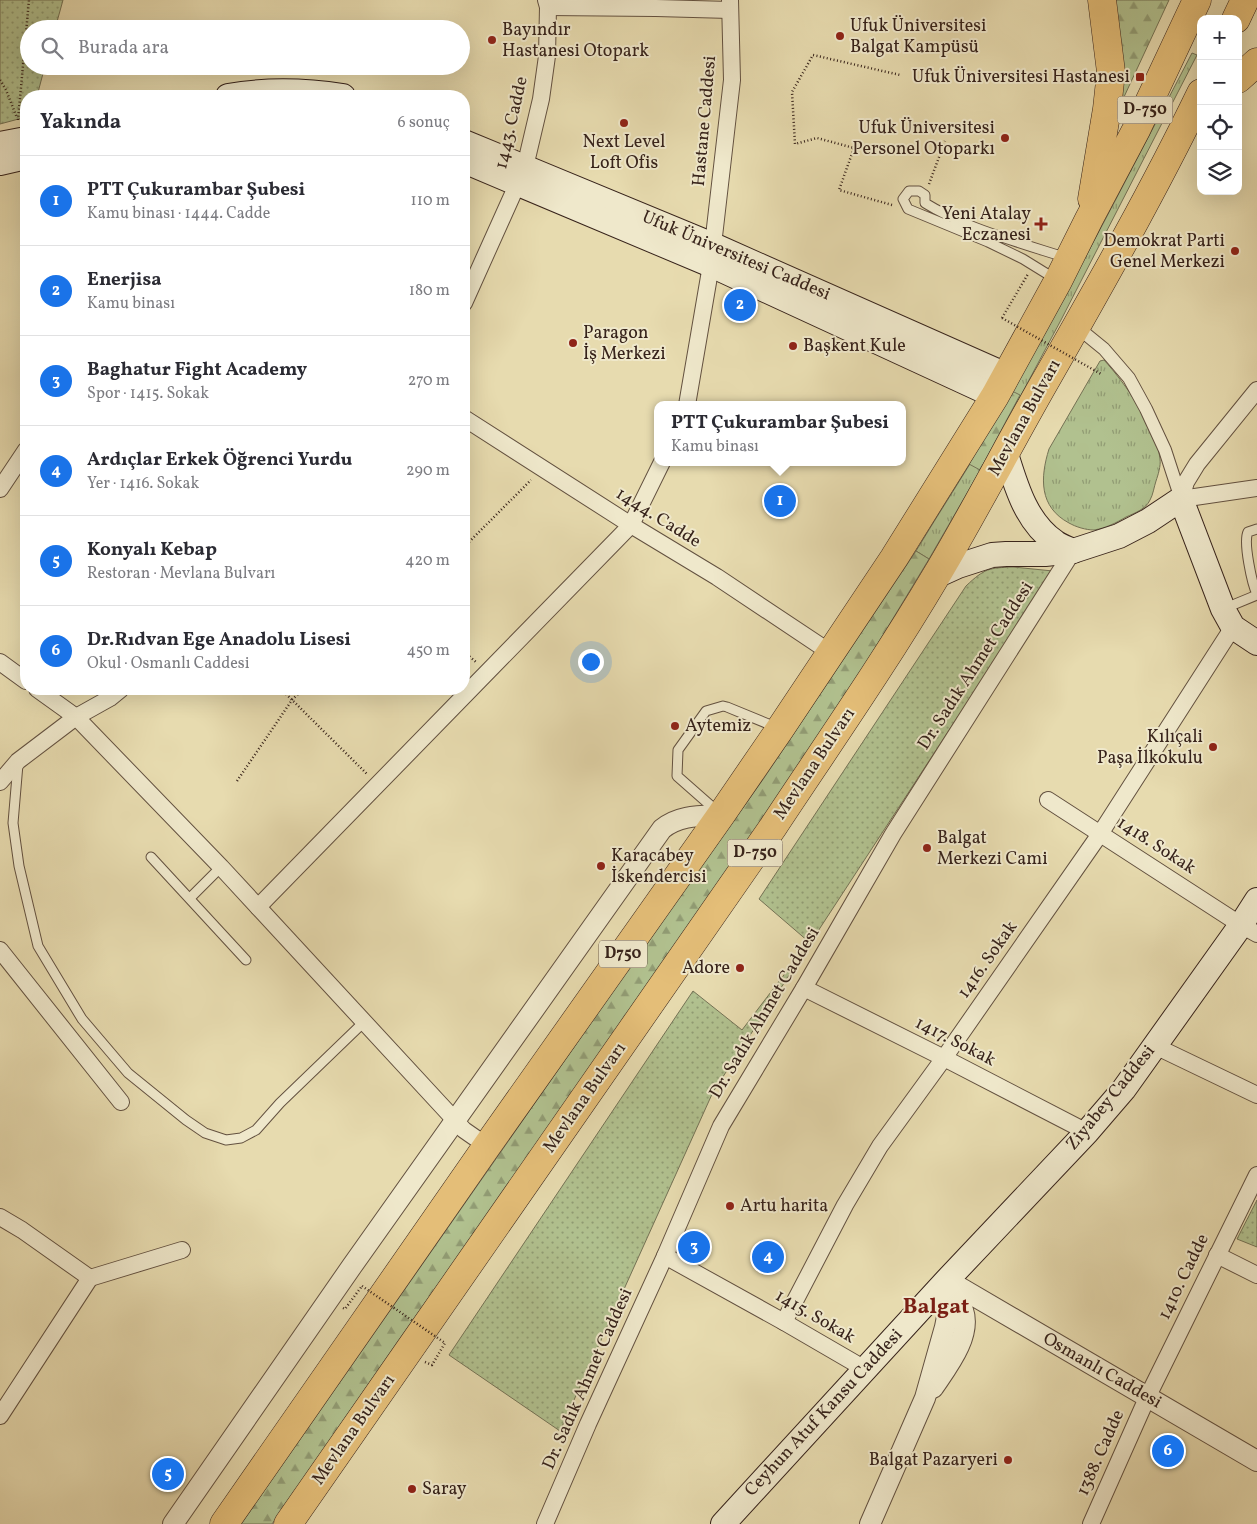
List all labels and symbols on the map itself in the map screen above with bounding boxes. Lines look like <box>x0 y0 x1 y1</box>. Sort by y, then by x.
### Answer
place label: Ufuk Üniversitesi Balgat Kampüsü <box>850 14 987 60</box>
place label: Bayındır Hastanesi Otopark <box>502 18 649 64</box>
marker: Ufuk Üniversitesi Balgat Kampüsü <box>834 30 846 42</box>
marker: Bayındır Hastanesi Otopark <box>486 34 498 46</box>
street label: Hastane Caddesi <box>687 55 723 187</box>
place label: Ufuk Üniversitesi Hastanesi <box>912 65 1130 90</box>
marker: Ufuk Üniversitesi Hastanesi <box>1134 71 1146 83</box>
street label: 1443. Cadde <box>489 74 535 172</box>
road number: D-750 <box>1118 96 1172 124</box>
place label: Ufuk Üniversitesi Personel Otoparkı <box>852 116 995 162</box>
marker: Next Level Loft Ofis <box>618 117 630 129</box>
place label: Next Level Loft Ofis <box>583 130 665 176</box>
marker: Ufuk Üniversitesi Personel Otoparkı <box>999 132 1011 144</box>
place label: Yeni Atalay Eczanesi <box>942 202 1031 248</box>
street label: Ufuk Üniversitesi Caddesi <box>638 205 834 307</box>
marker: Yeni Atalay Eczanesi <box>1035 218 1047 230</box>
place label: Demokrat Parti Genel Merkezi <box>1103 229 1225 275</box>
marker: Demokrat Parti Genel Merkezi <box>1229 245 1241 257</box>
pin: 2 <box>724 286 756 324</box>
place label: Paragon İş Merkezi <box>583 321 666 367</box>
place label: Başkent Kule <box>803 334 906 359</box>
marker: Paragon İş Merkezi <box>567 337 579 349</box>
marker: Başkent Kule <box>787 340 799 352</box>
street label: Mevlana Bulvarı <box>983 355 1067 481</box>
street label: 1444. Cadde <box>610 482 706 554</box>
pin: 1 <box>764 482 796 520</box>
street label: Dr. Sadık Ahmet Caddesi <box>912 577 1040 755</box>
your location <box>578 649 604 675</box>
street label: Mevlana Bulvarı <box>768 703 862 825</box>
place label: Aytemiz <box>685 714 751 739</box>
marker: Aytemiz <box>669 720 681 732</box>
place label: Kılıçali Paşa İlkokulu <box>1097 725 1203 771</box>
marker: Kılıçali Paşa İlkokulu <box>1207 741 1219 753</box>
street label: 1418. Sokak <box>1112 811 1201 881</box>
place label: Balgat Merkezi Cami <box>937 826 1048 872</box>
road number: D-750 <box>728 840 782 866</box>
marker: Balgat Merkezi Cami <box>921 842 933 854</box>
place label: Karacabey İskendercisi <box>611 844 707 890</box>
marker: Karacabey İskendercisi <box>595 860 607 872</box>
street label: 1416. Sokak <box>952 916 1024 1004</box>
street label: Dr. Sadık Ahmet Caddesi <box>704 922 826 1104</box>
road number: D750 <box>599 941 647 968</box>
place label: Adore <box>682 956 730 981</box>
marker: Adore <box>734 962 746 974</box>
street label: 1417. Sokak <box>910 1011 1000 1073</box>
street label: Mevlana Bulvarı <box>537 1038 633 1158</box>
street label: Ziyabey Caddesi <box>1061 1040 1161 1156</box>
place label: Artu harita <box>740 1194 828 1219</box>
marker: Artu harita <box>724 1200 736 1212</box>
pin: 3 <box>678 1228 710 1266</box>
street label: 1410. Cadde <box>1152 1230 1216 1324</box>
pin: 4 <box>752 1238 784 1276</box>
street label: Dr. Sadık Ahmet Caddesi <box>537 1284 639 1474</box>
street label: 1415. Sokak <box>770 1284 860 1350</box>
district label: Balgat <box>903 1292 969 1323</box>
street label: Ceyhun Atuf Kansu Caddesi <box>739 1323 909 1503</box>
street label: Osmanlı Caddesi <box>1038 1327 1166 1415</box>
street label: Mevlana Bulvarı <box>306 1370 402 1490</box>
street label: 1388. Cadde <box>1071 1406 1131 1500</box>
pin: 6 <box>1152 1432 1184 1470</box>
place label: Balgat Pazaryeri <box>869 1448 998 1473</box>
marker: Balgat Pazaryeri <box>1002 1454 1014 1466</box>
pin: 5 <box>152 1455 184 1493</box>
place label: Saray <box>422 1477 467 1502</box>
marker: Saray <box>406 1483 418 1495</box>

